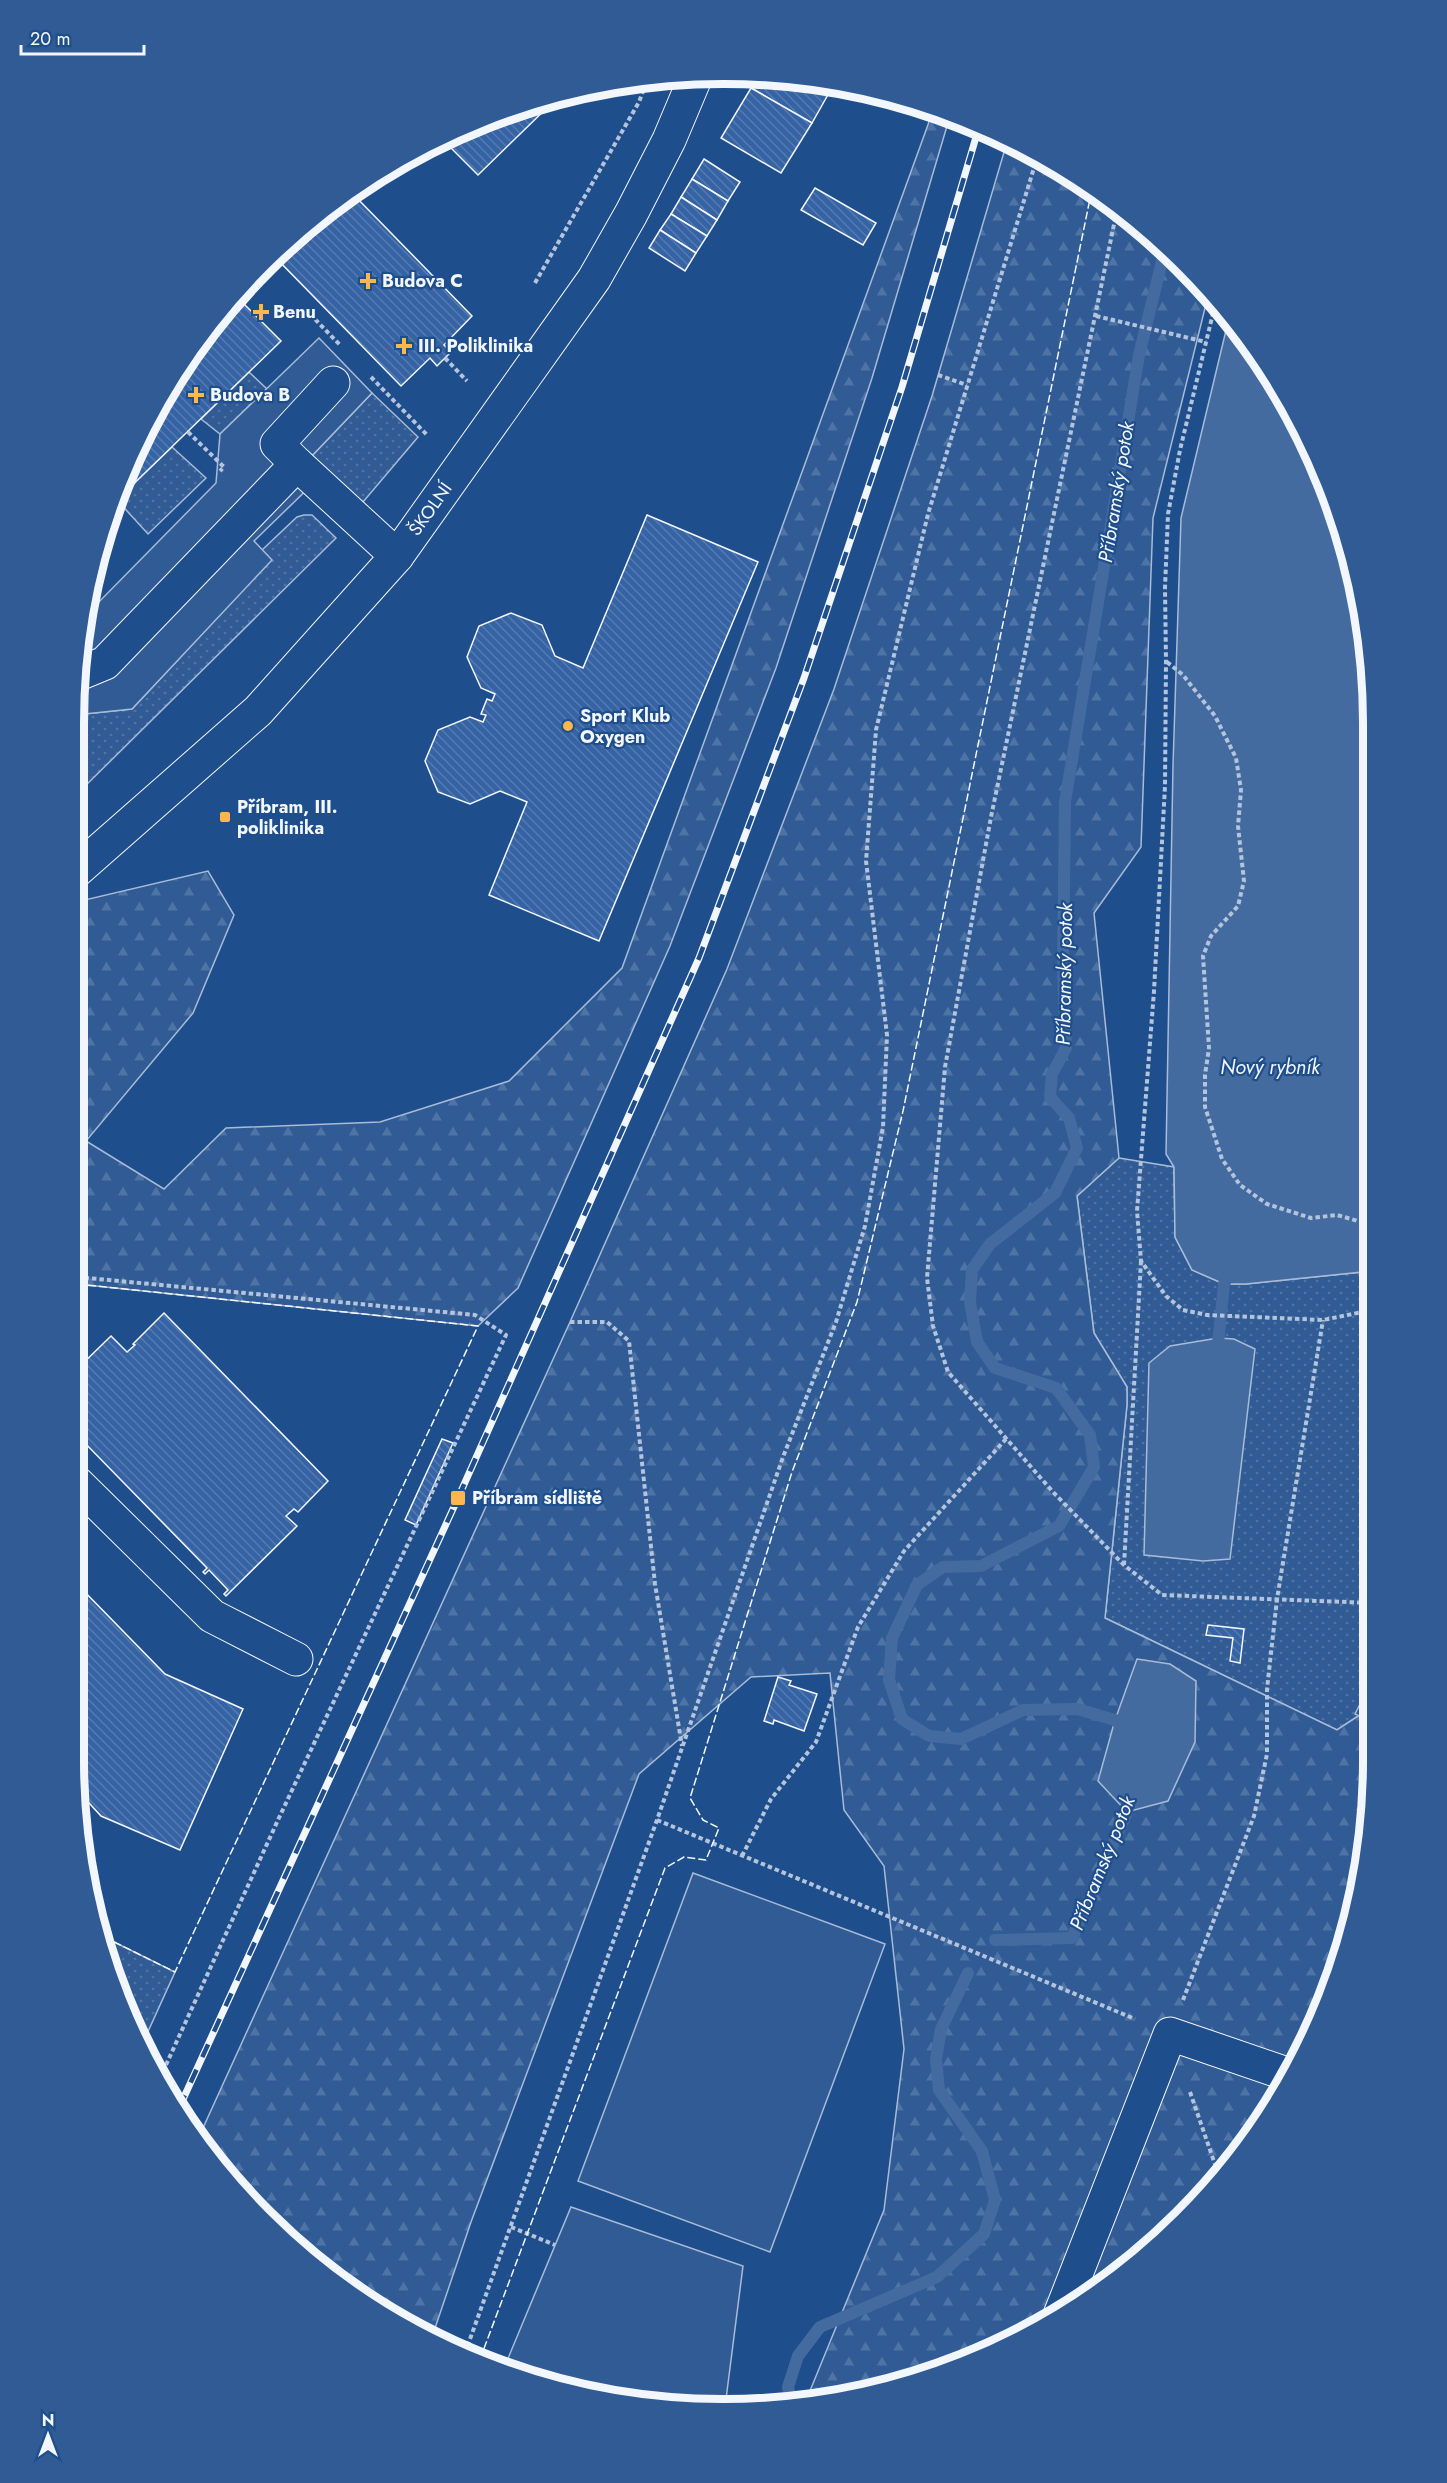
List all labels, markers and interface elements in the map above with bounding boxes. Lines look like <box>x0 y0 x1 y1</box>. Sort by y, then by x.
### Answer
scale bar <box>21 18 144 56</box>
text: 20 m <box>30 26 70 52</box>
place label: Budova C <box>382 268 463 294</box>
marker: Budova C <box>359 272 377 290</box>
place label: Benu <box>273 299 316 325</box>
marker: Benu <box>254 305 268 319</box>
place label: III. Poliklinika <box>418 333 533 359</box>
marker: III. Poliklinika <box>395 337 413 355</box>
place label: Budova B <box>210 382 290 408</box>
marker: Budova B <box>187 386 205 404</box>
water label: Příbramský potok <box>1091 418 1142 565</box>
street label: ŠKOLNÍ <box>402 477 459 541</box>
place label: Sport Klub Oxygen <box>580 703 670 750</box>
marker: Sport Klub Oxygen <box>561 719 575 733</box>
place label: Příbram, III. poliklinika <box>237 794 338 841</box>
marker: Příbram, III. poliklinika <box>218 810 232 824</box>
water label: Příbramský potok <box>1049 901 1080 1046</box>
water label: Nový rybník <box>1220 1053 1321 1082</box>
place label: Příbram sídliště <box>472 1485 602 1511</box>
marker: Příbram sídliště <box>449 1489 467 1507</box>
water label: Příbramský potok <box>1062 1790 1143 1935</box>
north arrow <box>18 2405 78 2465</box>
text: N <box>42 2409 54 2432</box>

